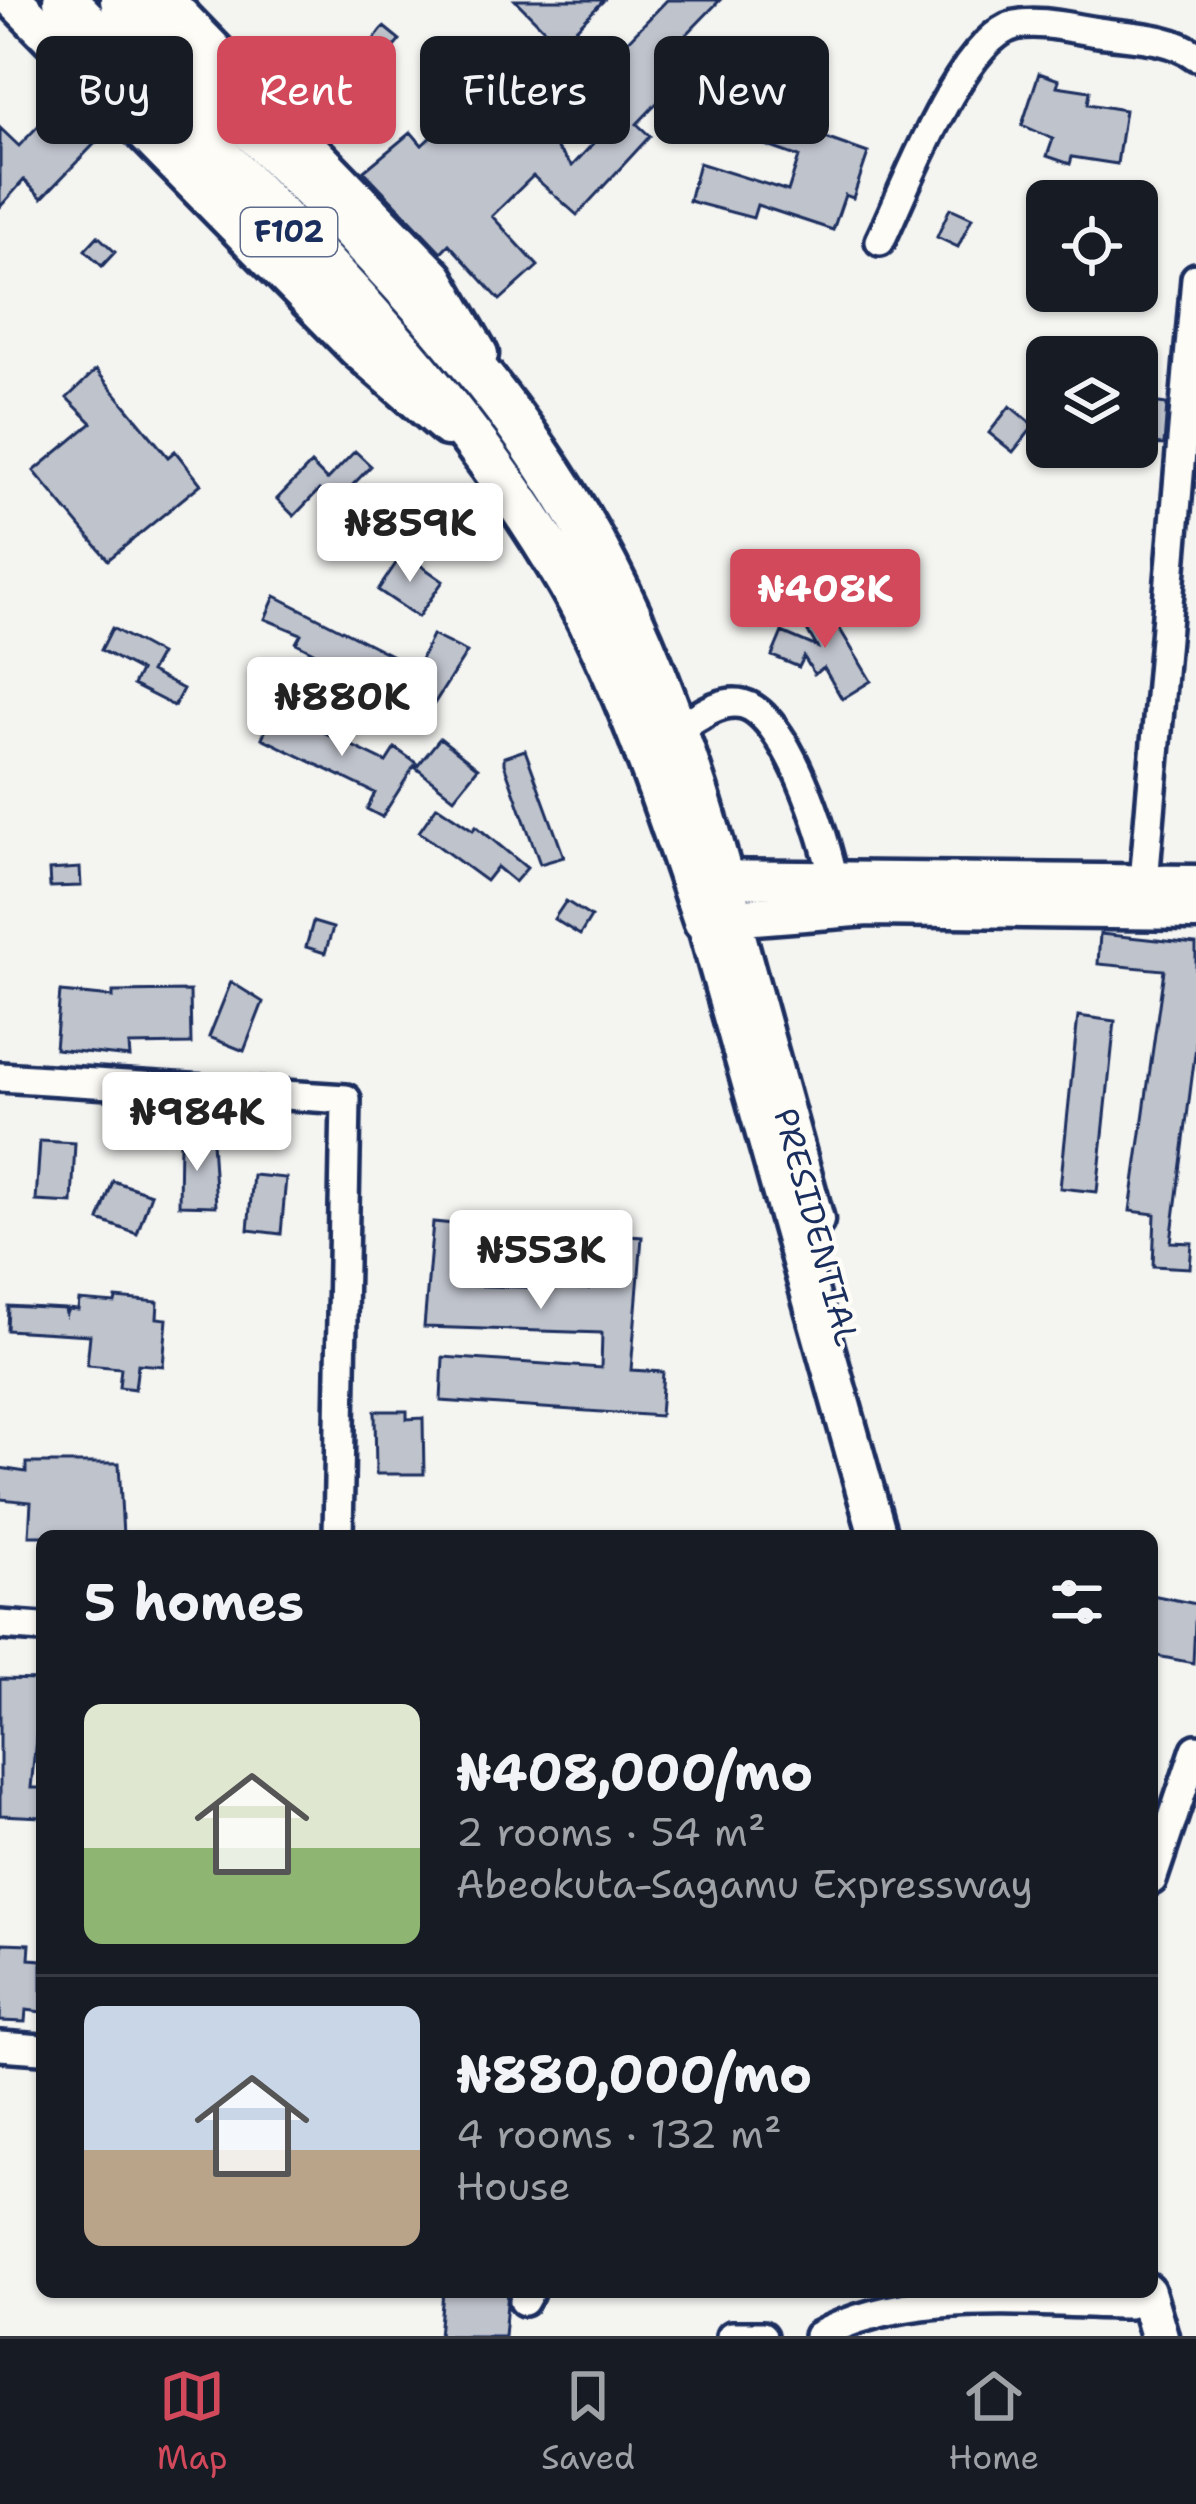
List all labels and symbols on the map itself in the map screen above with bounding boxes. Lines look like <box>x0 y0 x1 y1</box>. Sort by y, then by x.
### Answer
road number: F102 <box>241 208 337 256</box>
pin: ₦859K <box>326 483 494 585</box>
pin: ₦408K <box>741 549 909 651</box>
pin: ₦880K <box>258 657 426 759</box>
pin: ₦984K <box>113 1072 281 1174</box>
street label: PRESIDENTIAL <box>763 1103 870 1351</box>
pin: ₦553K <box>457 1210 625 1312</box>

